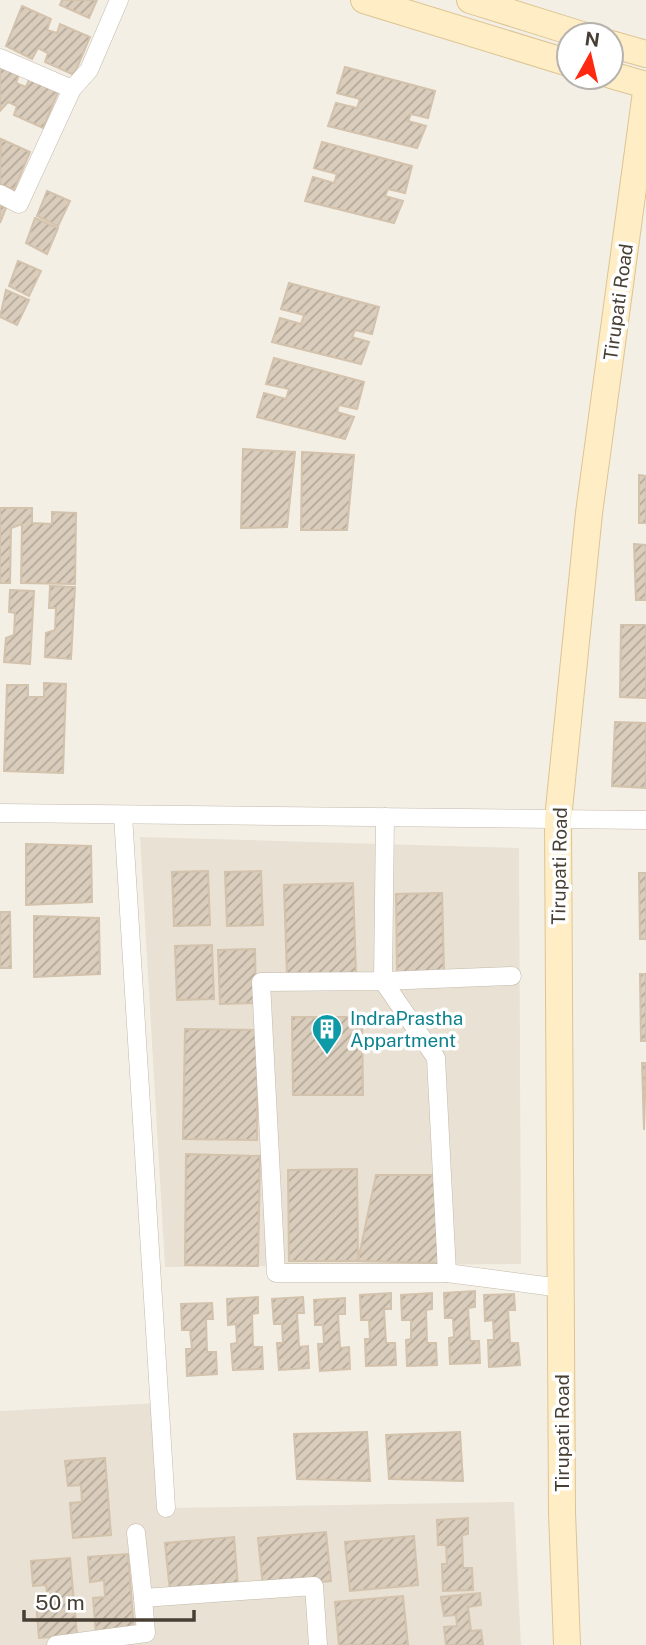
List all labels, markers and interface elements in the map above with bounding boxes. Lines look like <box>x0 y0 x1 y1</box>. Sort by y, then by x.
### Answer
north arrow <box>555 21 625 91</box>
text: N <box>583 27 601 51</box>
street label: Tirupati Road <box>599 242 637 362</box>
street label: Tirupati Road <box>547 807 571 925</box>
place label: IndraPrastha Appartment <box>350 1007 463 1051</box>
building icon: IndraPrastha Appartment <box>310 1012 344 1056</box>
street label: Tirupati Road <box>551 1374 573 1492</box>
scale bar <box>24 1578 194 1622</box>
text: 50 m <box>35 1590 85 1615</box>

